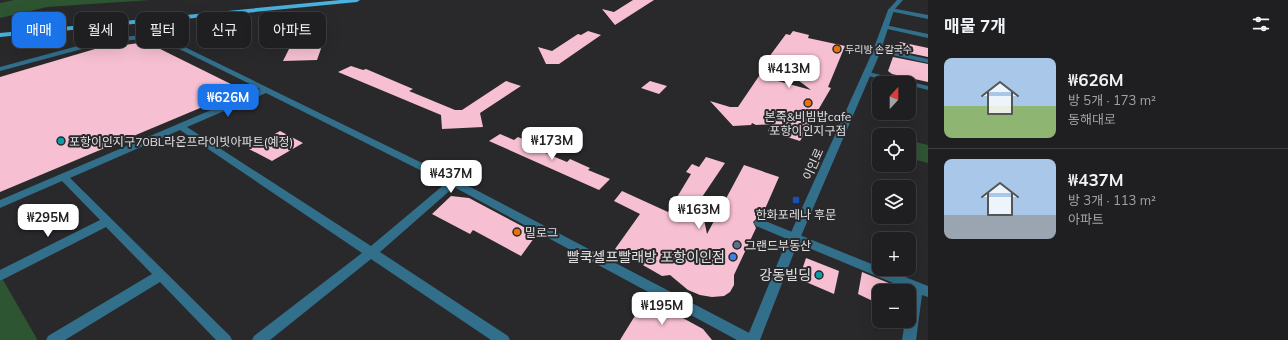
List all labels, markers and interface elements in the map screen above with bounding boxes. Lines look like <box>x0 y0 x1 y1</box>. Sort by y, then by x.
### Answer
chip: 매매 <box>12 12 66 48</box>
chip: 월세 <box>74 12 128 48</box>
chip: 필터 <box>136 12 189 48</box>
chip: 신규 <box>197 12 251 48</box>
chip: 아파트 <box>259 12 326 48</box>
icon: filters <box>1250 13 1272 35</box>
text: 매물 7개 <box>944 15 1006 36</box>
place label: 두리방 손칼국수 <box>845 43 912 56</box>
marker: 두리방 손칼국수 <box>832 44 842 54</box>
pin: ₩413M <box>761 55 817 89</box>
text: ₩413M <box>768 60 810 76</box>
text: ₩626M <box>1068 69 1124 90</box>
icon: home <box>976 74 1024 122</box>
north arrow <box>872 76 916 120</box>
map controls <box>872 76 916 328</box>
pin: ₩626M <box>200 84 256 118</box>
text: ₩626M <box>207 89 249 105</box>
text: 방 5개 · 173 m² <box>1068 92 1156 108</box>
marker: 본죽&비빔밥cafe 포항이인지구점 <box>803 98 813 108</box>
place label: 본죽&비빔밥cafe 포항이인지구점 <box>765 109 851 138</box>
text: 동해대로 <box>1068 111 1116 127</box>
pin: ₩173M <box>524 127 580 161</box>
button: locate <box>872 128 916 172</box>
text: ₩173M <box>531 132 573 148</box>
place label: 포항이인지구70BL라온프라이빗아파트(예정) <box>69 134 293 149</box>
marker: 포항이인지구70BL라온프라이빗아파트(예정) <box>56 136 66 146</box>
street label: 이인로 <box>799 146 827 182</box>
pin: ₩437M <box>423 160 479 194</box>
text: ₩437M <box>430 165 472 181</box>
text: ₩437M <box>1068 169 1124 190</box>
icon: home <box>976 175 1024 223</box>
button: layers <box>872 180 916 224</box>
text: 방 3개 · 113 m² <box>1068 192 1156 208</box>
marker: 한화포레나 후문 <box>791 195 801 205</box>
pin: ₩163M <box>671 196 727 230</box>
text: ₩163M <box>678 201 720 217</box>
pin: ₩295M <box>20 204 76 238</box>
place label: 한화포레나 후문 <box>756 207 836 222</box>
text: ₩295M <box>27 209 69 225</box>
text: 아파트 <box>1068 211 1104 227</box>
place label: 밀로그 <box>525 225 558 240</box>
marker: 밀로그 <box>512 227 522 237</box>
button: + <box>872 232 916 276</box>
place label: 그랜드부동산 <box>745 238 811 253</box>
marker: 그랜드부동산 <box>732 240 742 250</box>
place label: 빨쿡셀프빨래방 포항이인점 <box>567 248 725 266</box>
marker: 빨쿡셀프빨래방 포항이인점 <box>728 252 738 262</box>
place label: 강동빌딩 <box>759 266 811 284</box>
marker: 강동빌딩 <box>814 270 824 280</box>
button: − <box>872 284 916 328</box>
pin: ₩195M <box>634 292 690 326</box>
text: ₩195M <box>641 297 683 313</box>

